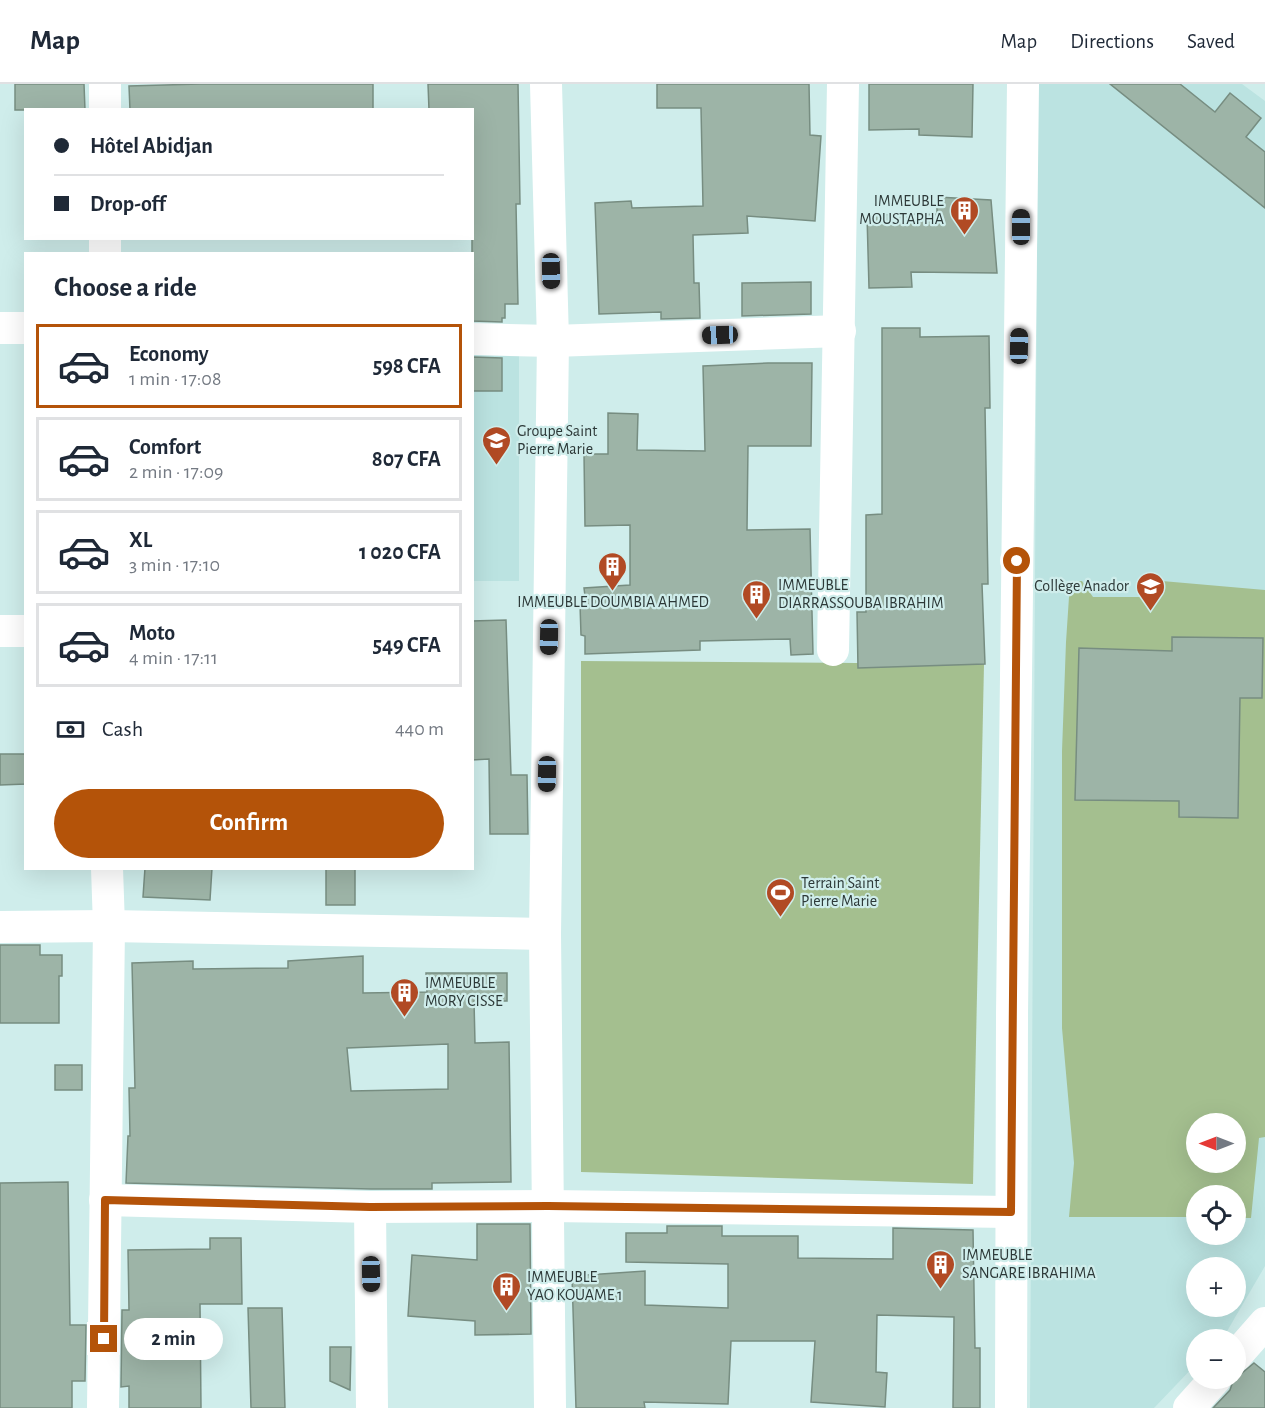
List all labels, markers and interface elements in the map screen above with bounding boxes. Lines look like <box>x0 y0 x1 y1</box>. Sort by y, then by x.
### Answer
text: Map <box>30 27 80 55</box>
text: Map <box>1001 31 1037 52</box>
text: Directions <box>1070 31 1154 52</box>
text: Saved <box>1187 31 1235 52</box>
text: Hôtel Abidjan <box>90 135 213 157</box>
text: Drop-off <box>90 193 166 215</box>
place label: IMMEUBLE MOUSTAPHA <box>859 193 944 227</box>
building icon: IMMEUBLE MOUSTAPHA <box>949 194 981 236</box>
car <box>1012 209 1030 245</box>
car <box>542 253 560 289</box>
text: Choose a ride <box>54 274 197 301</box>
car <box>702 325 738 345</box>
car <box>1010 328 1028 364</box>
icon: car <box>57 339 111 393</box>
text: Economy <box>129 343 209 365</box>
text: 598 CFA <box>373 355 441 377</box>
text: 1 min · 17:08 <box>129 369 221 389</box>
place label: Groupe Saint Pierre Marie <box>517 423 597 457</box>
school or university icon: Groupe Saint Pierre Marie <box>480 424 512 466</box>
icon: car <box>57 432 111 486</box>
text: Comfort <box>129 436 201 458</box>
text: 807 CFA <box>372 448 441 470</box>
text: 2 min · 17:09 <box>129 462 224 482</box>
icon: car <box>57 525 111 579</box>
text: XL <box>129 529 152 551</box>
text: 1 020 CFA <box>359 541 441 563</box>
route start <box>1003 547 1030 574</box>
building icon: IMMEUBLE DOUMBIA AHMED <box>597 550 629 592</box>
text: 3 min · 17:10 <box>129 555 220 575</box>
school or university icon: Collège Anador <box>1134 570 1166 612</box>
place label: IMMEUBLE DIARRASSOUBA IBRAHIM <box>778 577 944 611</box>
building icon: IMMEUBLE DIARRASSOUBA IBRAHIM <box>741 578 773 620</box>
place label: Collège Anador <box>1034 578 1130 594</box>
place label: IMMEUBLE DOUMBIA AHMED <box>517 594 709 610</box>
icon: car <box>57 618 111 672</box>
car <box>540 619 558 655</box>
text: Moto <box>129 622 175 644</box>
text: 549 CFA <box>372 634 441 656</box>
text: 4 min · 17:11 <box>129 648 218 668</box>
icon: cash <box>54 713 87 746</box>
text: Cash <box>102 718 143 740</box>
text: 440 m <box>395 719 444 739</box>
car <box>538 756 556 792</box>
button: Confirm <box>54 789 444 858</box>
place label: Terrain Saint Pierre Marie <box>801 875 879 909</box>
sports icon: Terrain Saint Pierre Marie <box>764 876 796 918</box>
place label: IMMEUBLE MORY CISSE <box>425 975 503 1009</box>
building icon: IMMEUBLE MORY CISSE <box>388 976 420 1018</box>
north arrow <box>1186 1113 1246 1173</box>
map controls <box>1186 1113 1246 1389</box>
button: locate <box>1186 1185 1246 1245</box>
place label: IMMEUBLE SANGARE IBRAHIMA <box>962 1247 1096 1281</box>
building icon: IMMEUBLE SANGARE IBRAHIMA <box>925 1248 957 1290</box>
car <box>362 1256 380 1292</box>
button: + <box>1186 1257 1246 1317</box>
place label: IMMEUBLE YAO KOUAME 1 <box>527 1269 623 1303</box>
building icon: IMMEUBLE YAO KOUAME 1 <box>490 1270 522 1312</box>
callout: 2 min <box>125 1318 224 1360</box>
route end <box>90 1325 117 1352</box>
text: 2 min <box>151 1329 196 1349</box>
button: − <box>1186 1329 1246 1389</box>

